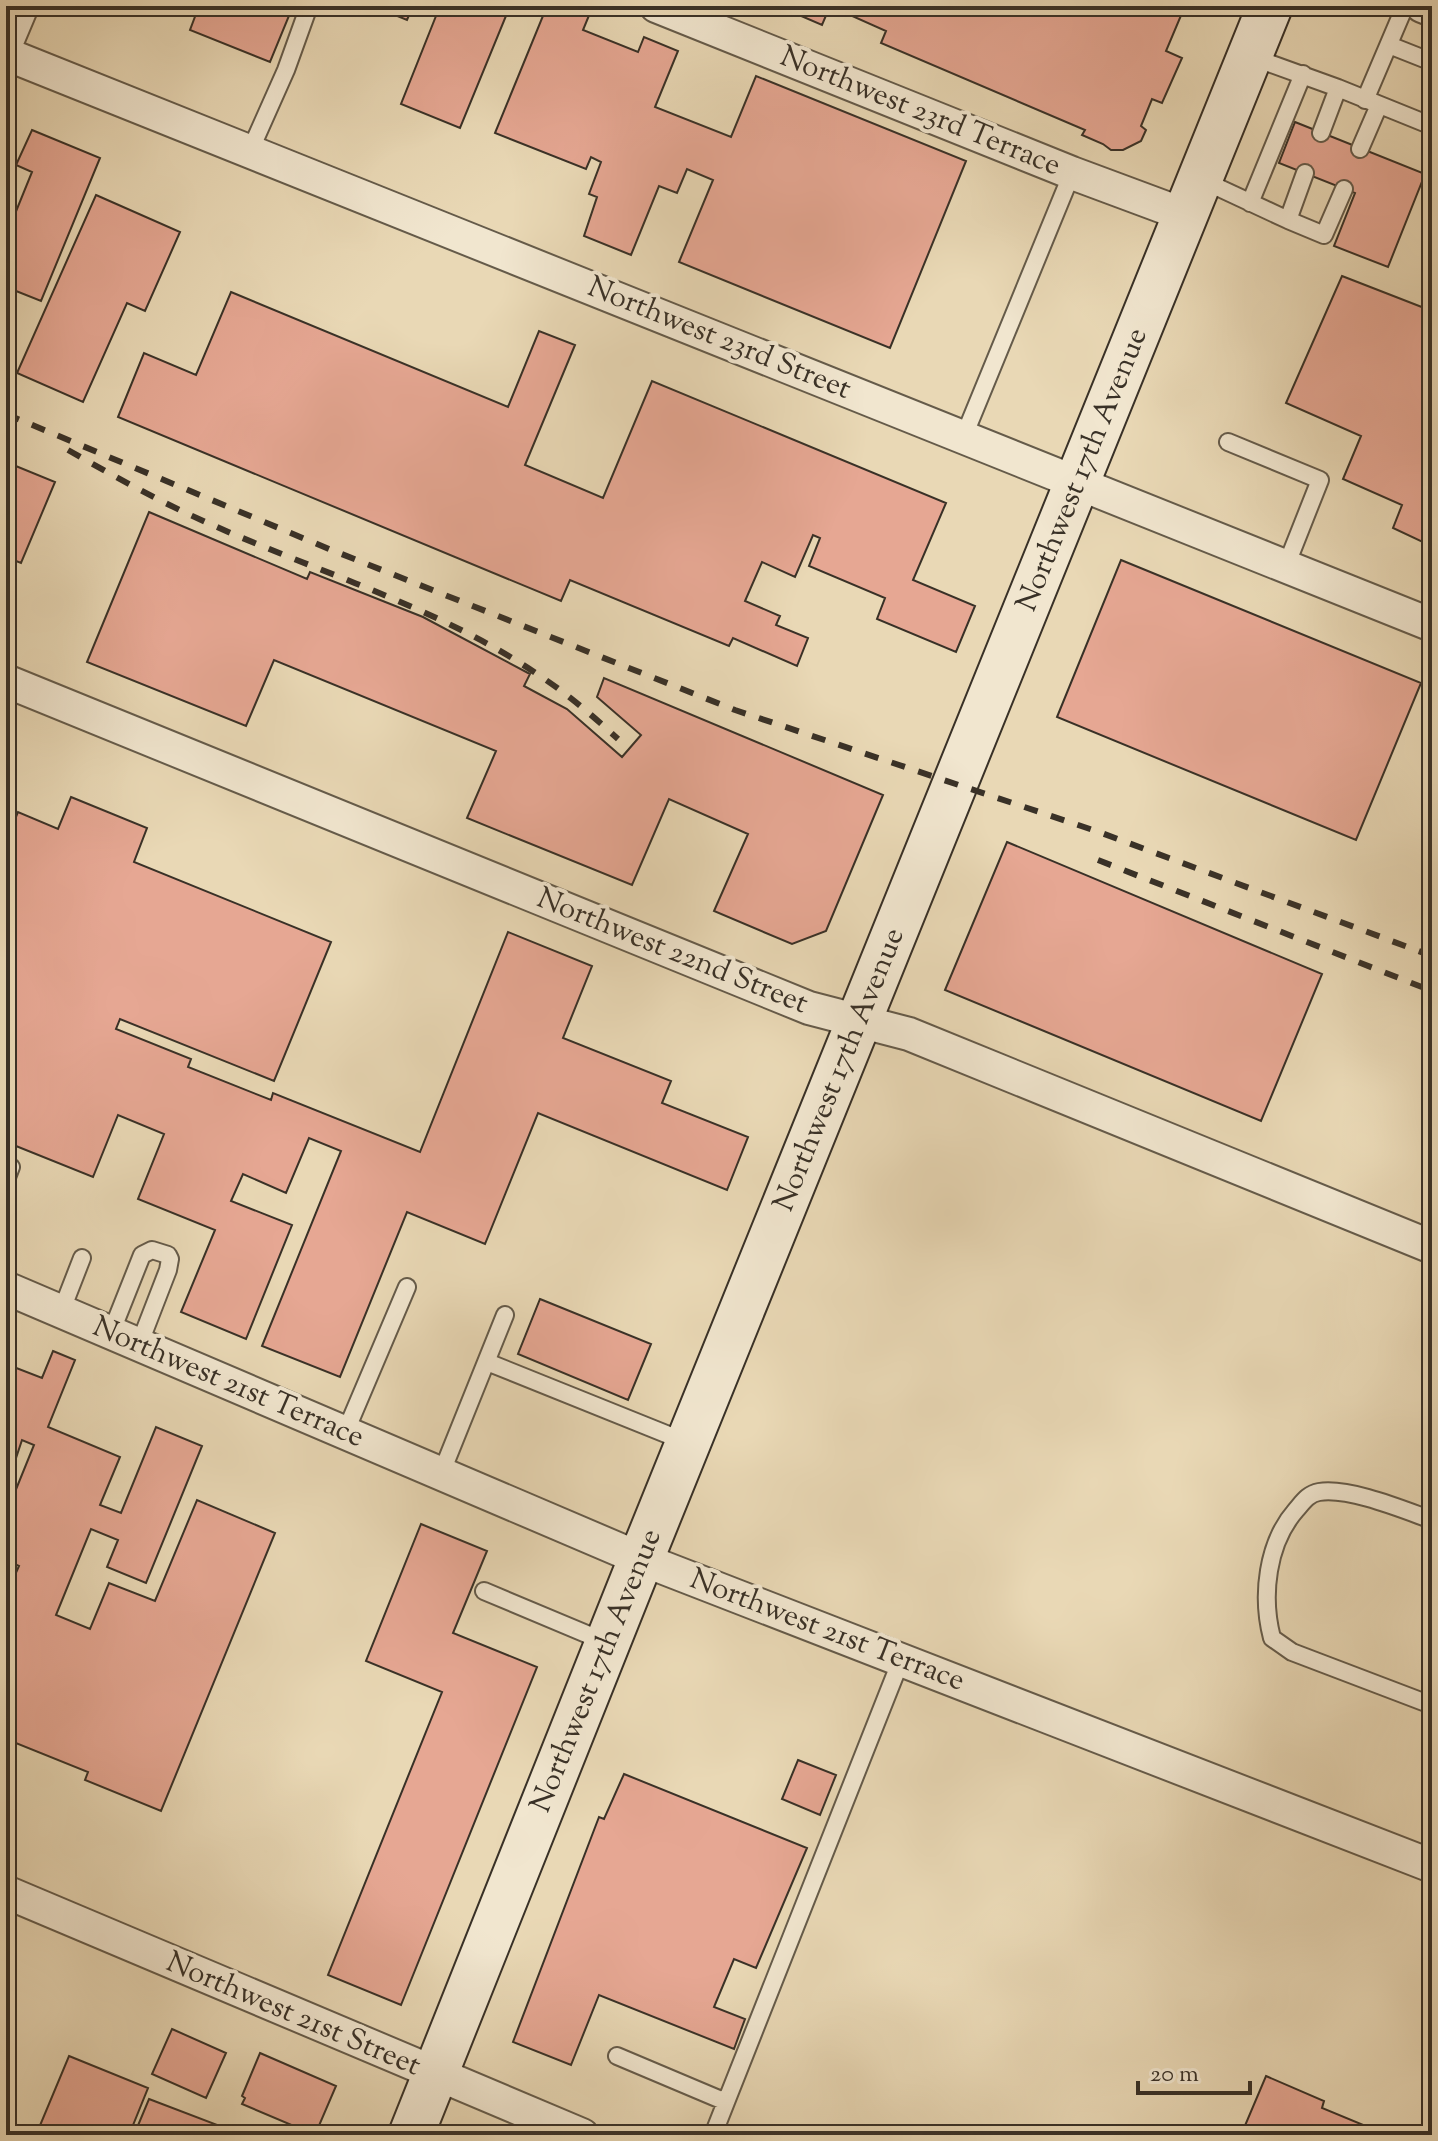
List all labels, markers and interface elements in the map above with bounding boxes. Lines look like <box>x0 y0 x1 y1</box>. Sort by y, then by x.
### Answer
street label: Northwest 23rd Terrace <box>773 36 1067 188</box>
street label: Northwest 23rd Street <box>581 266 857 412</box>
street label: Northwest 17th Avenue <box>1006 322 1160 618</box>
street label: Northwest 22nd Street <box>530 878 814 1026</box>
street label: Northwest 17th Avenue <box>763 922 917 1218</box>
street label: Northwest 21st Terrace <box>86 1306 370 1460</box>
street label: Northwest 17th Avenue <box>520 1523 674 1819</box>
street label: Northwest 21st Terrace <box>683 1559 971 1703</box>
street label: Northwest 21st Street <box>159 1942 427 2088</box>
scale bar <box>1138 2045 1250 2095</box>
text: 20 m <box>1150 2058 1199 2092</box>

